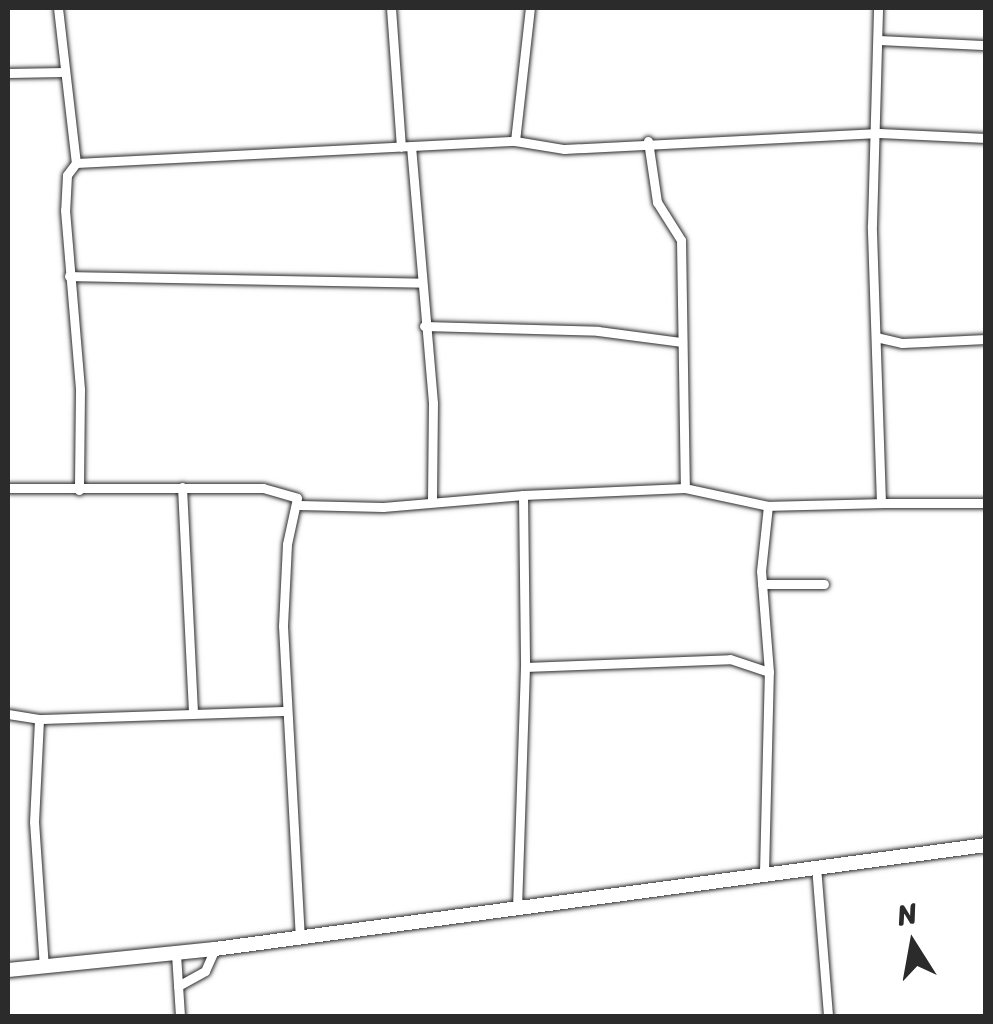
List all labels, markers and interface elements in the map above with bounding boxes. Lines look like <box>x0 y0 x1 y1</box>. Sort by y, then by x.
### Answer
text: N <box>893 888 921 940</box>
north arrow <box>863 894 963 994</box>

